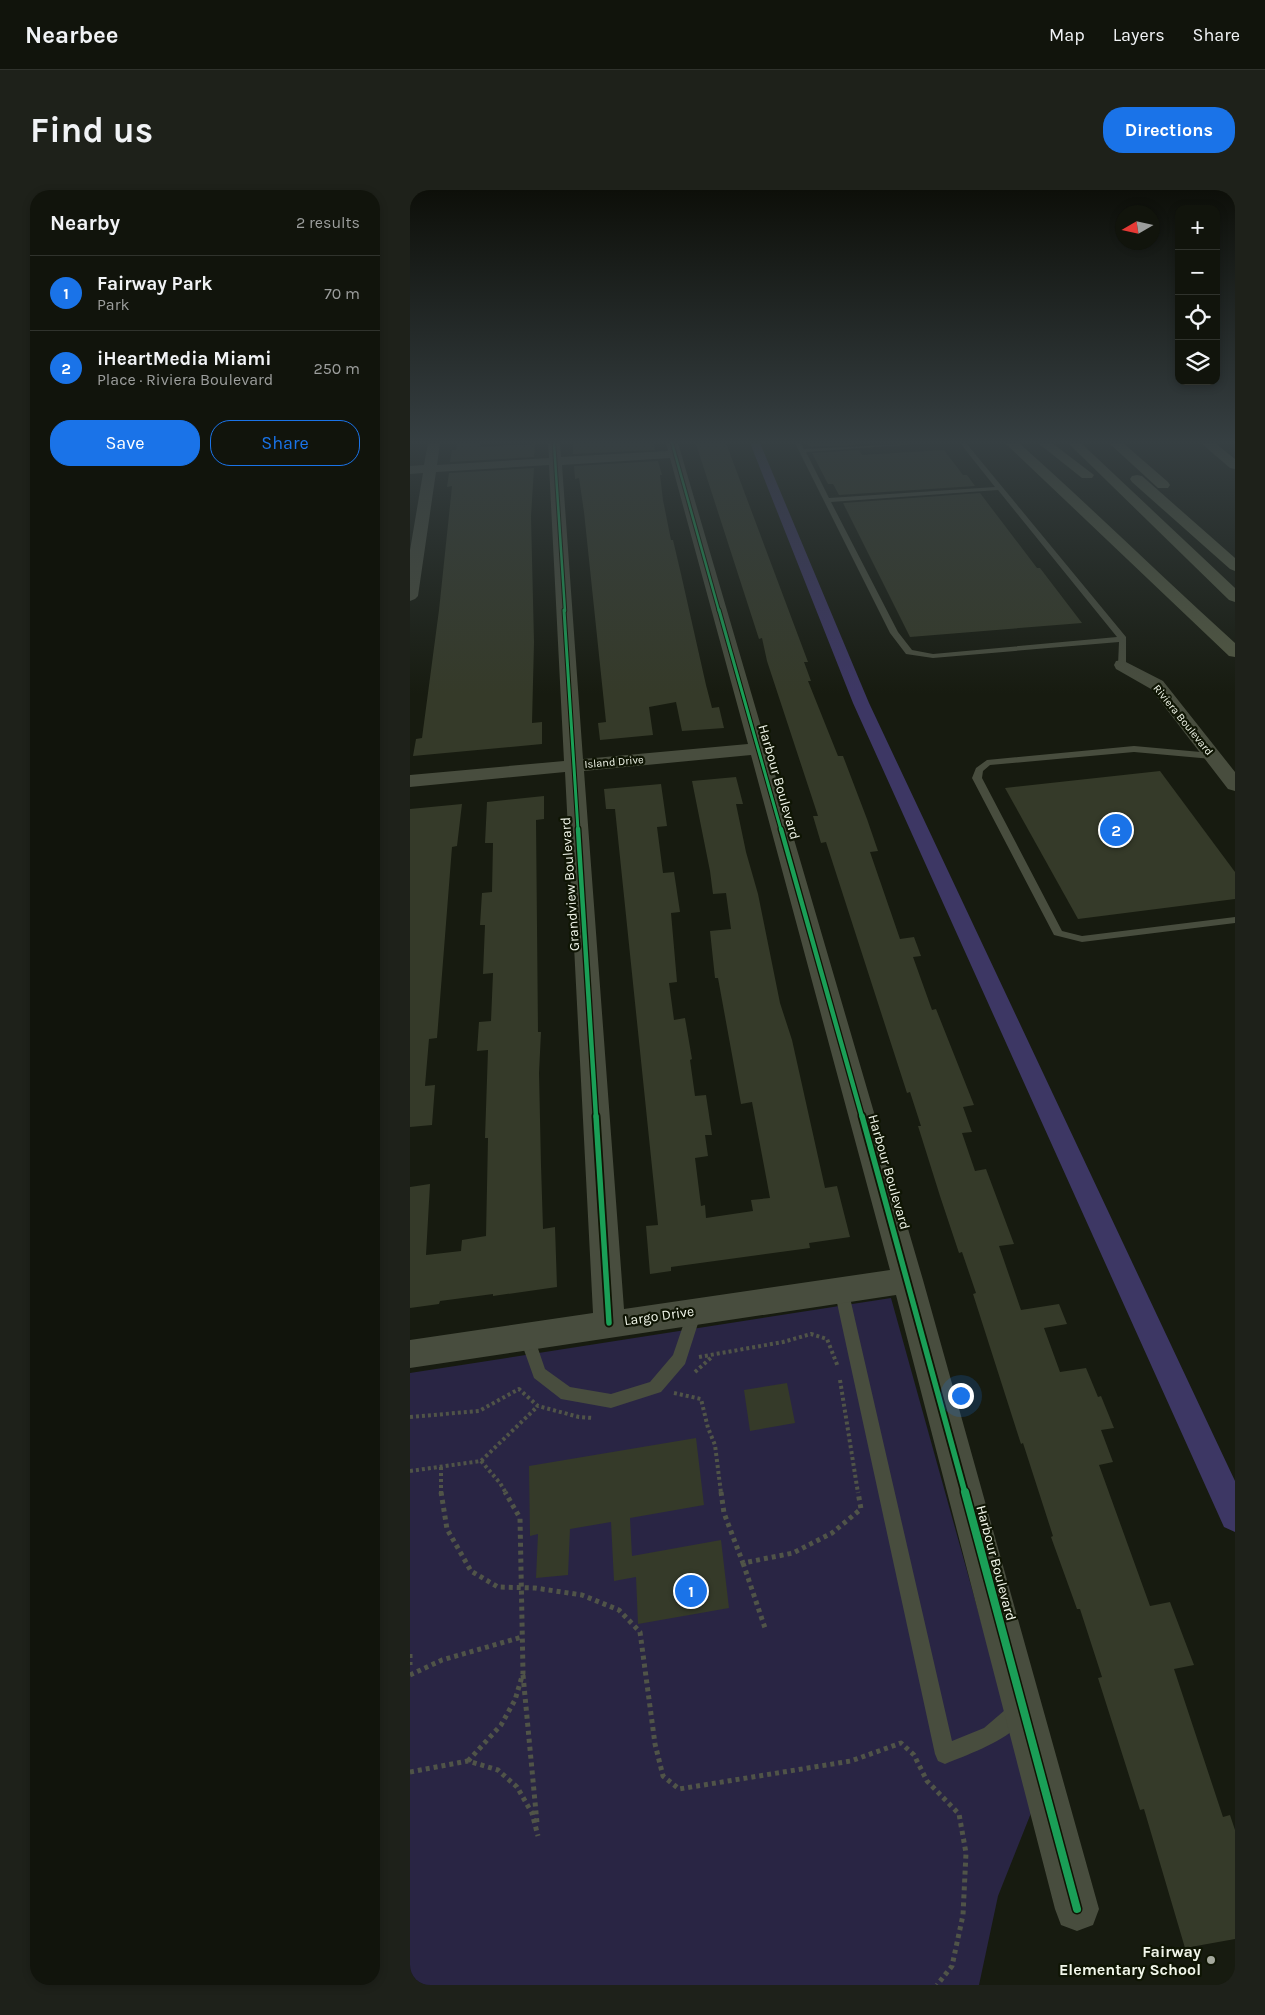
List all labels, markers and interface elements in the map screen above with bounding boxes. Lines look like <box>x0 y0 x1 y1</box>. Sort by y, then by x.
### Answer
text: Nearbee <box>25 21 119 49</box>
text: Map <box>1049 24 1085 46</box>
text: Layers <box>1113 24 1165 46</box>
text: Share <box>1193 24 1240 46</box>
button: Directions <box>1103 107 1235 153</box>
text: Find us <box>30 110 153 151</box>
north arrow <box>1115 205 1160 250</box>
map controls <box>1175 205 1220 385</box>
button: + <box>1175 205 1220 250</box>
text: Nearby <box>50 211 120 235</box>
text: 2 results <box>296 213 360 232</box>
button: − <box>1175 250 1220 295</box>
text: Fairway Park <box>97 273 212 295</box>
text: 1 <box>63 284 69 303</box>
text: 70 m <box>324 284 360 303</box>
text: Park <box>97 295 129 314</box>
button: locate <box>1175 295 1220 340</box>
button: layers <box>1175 340 1220 385</box>
text: iHeartMedia Miami <box>97 348 272 370</box>
text: 2 <box>61 359 71 378</box>
text: 250 m <box>313 359 360 378</box>
text: Place · Riviera Boulevard <box>97 370 273 389</box>
button: Save <box>50 420 200 466</box>
button: Share <box>210 420 360 466</box>
street label: Riviera Boulevard <box>1150 682 1216 758</box>
street label: Harbour Boulevard <box>754 722 804 842</box>
street label: Island Drive <box>584 753 645 771</box>
pin: 2 <box>1100 811 1132 849</box>
street label: Grandview Boulevard <box>557 816 583 952</box>
street label: Harbour Boulevard <box>864 1112 914 1232</box>
street label: Largo Drive <box>623 1303 695 1329</box>
your location <box>948 1383 974 1409</box>
street label: Harbour Boulevard <box>972 1503 1020 1623</box>
pin: 1 <box>675 1572 707 1610</box>
place label: Fairway Elementary School <box>1059 1942 1201 1979</box>
marker: Fairway Elementary School <box>1205 1954 1217 1966</box>

